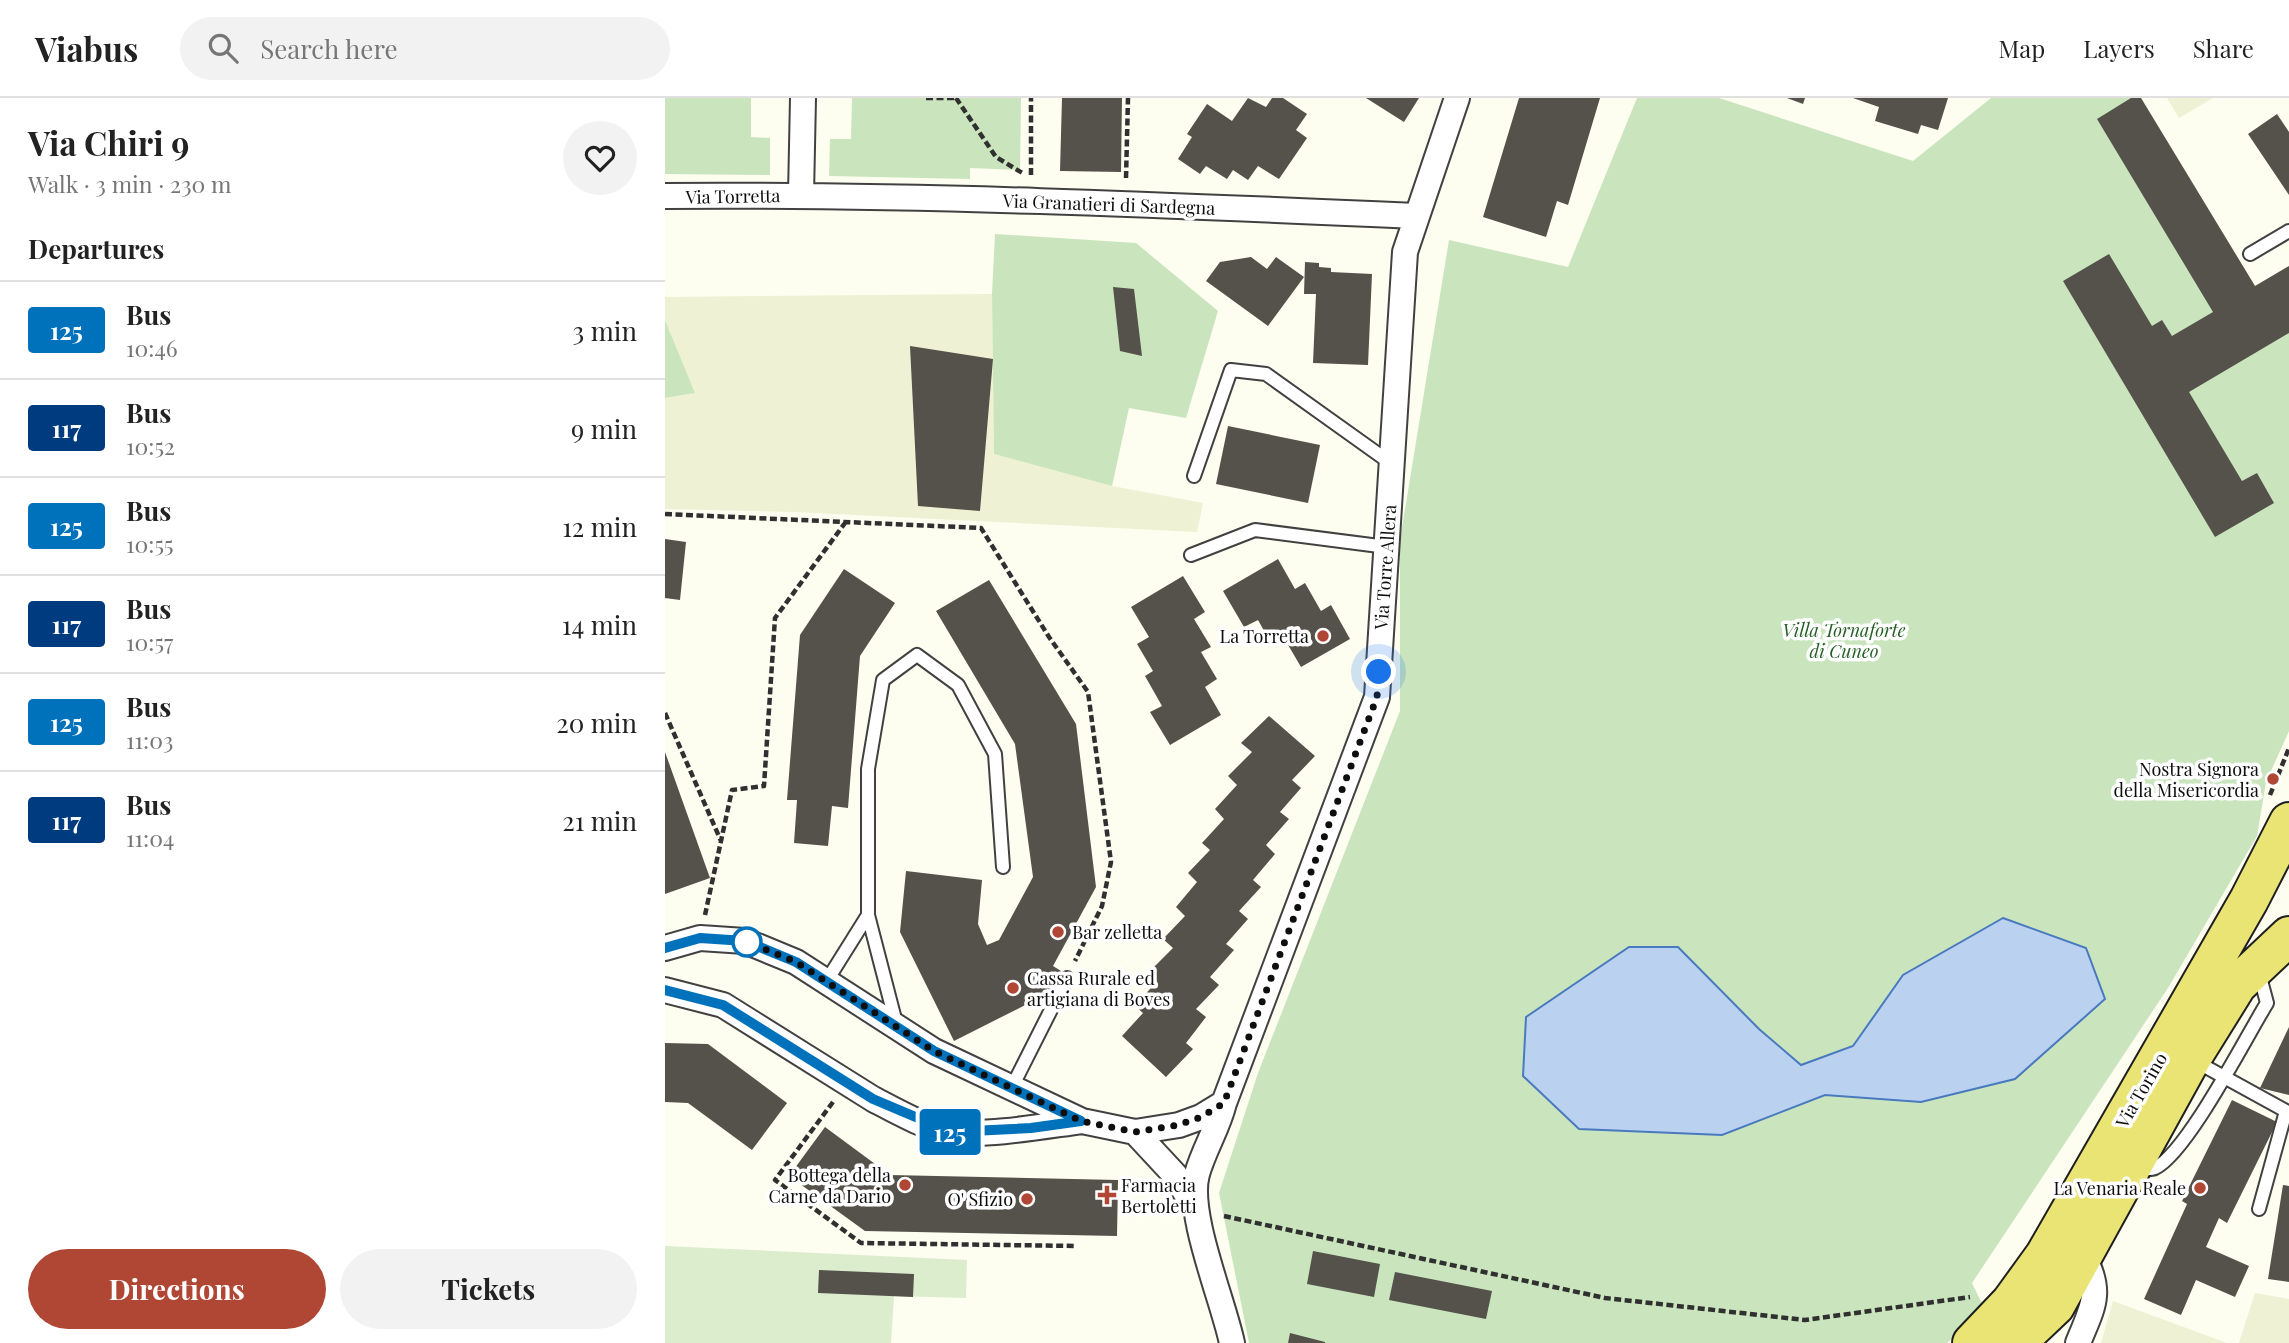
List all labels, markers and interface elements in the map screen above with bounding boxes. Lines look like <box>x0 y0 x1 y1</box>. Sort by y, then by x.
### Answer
search box <box>180 17 670 80</box>
text: Viabus <box>35 26 138 70</box>
icon: search <box>204 29 242 67</box>
text: Search here <box>260 31 398 66</box>
text: Map <box>1999 32 2045 64</box>
text: Layers <box>2083 32 2155 64</box>
text: Share <box>2193 32 2254 64</box>
text: Via Chiri 9 <box>28 120 190 164</box>
button: heart <box>563 121 637 195</box>
text: Walk · 3 min · 230 m <box>28 168 231 199</box>
street label: Via Torretta <box>684 183 781 209</box>
street label: Via Granatieri di Sardegna <box>1001 188 1216 220</box>
text: Departures <box>28 231 164 266</box>
text: Bus <box>126 297 171 332</box>
text: 3 min <box>573 313 637 348</box>
text: 125 <box>50 314 83 346</box>
text: 10:46 <box>126 332 178 363</box>
text: Bus <box>126 395 171 430</box>
text: 9 min <box>571 411 637 446</box>
text: 117 <box>52 412 81 444</box>
text: 10:52 <box>126 430 175 461</box>
text: Bus <box>126 493 171 528</box>
street label: Via Torre Allera <box>1369 504 1401 631</box>
text: 12 min <box>562 509 637 544</box>
text: 125 <box>50 510 83 542</box>
text: 10:55 <box>126 528 174 559</box>
text: Bus <box>126 591 171 626</box>
text: 14 min <box>562 607 637 642</box>
text: 117 <box>52 608 81 640</box>
park label: Villa Tornaforte di Cuneo <box>1782 618 1906 663</box>
place label: La Torretta <box>1220 624 1309 648</box>
text: 10:57 <box>126 626 173 657</box>
marker: La Torretta <box>1315 628 1331 644</box>
your location <box>1361 654 1396 689</box>
text: Bus <box>126 689 171 724</box>
text: 20 min <box>556 705 637 740</box>
text: 125 <box>50 706 83 738</box>
text: 11:03 <box>126 724 173 755</box>
place label: Nostra Signora della Misericordia <box>2114 757 2259 802</box>
marker: Nostra Signora della Misericordia <box>2265 771 2281 787</box>
text: Bus <box>126 787 171 822</box>
text: 21 min <box>562 803 637 838</box>
text: 117 <box>52 804 81 836</box>
text: 11:04 <box>126 822 174 853</box>
place label: Bar zelletta <box>1072 920 1162 944</box>
marker: Bar zelletta <box>1050 924 1066 940</box>
unlabelled marker <box>732 927 762 957</box>
place label: Cassa Rurale ed artigiana di Boves <box>1027 966 1170 1011</box>
marker: Cassa Rurale ed artigiana di Boves <box>1005 980 1021 996</box>
street label: Via Torino <box>2109 1048 2172 1133</box>
line badge: 125 <box>910 1109 990 1155</box>
text: 125 <box>934 1116 966 1148</box>
place label: Bottega della Carne da Dario <box>769 1163 891 1208</box>
place label: Farmacia Bertoletti <box>1121 1173 1197 1218</box>
place label: La Venaria Reale <box>2053 1176 2186 1200</box>
marker: Bottega della Carne da Dario <box>897 1177 913 1193</box>
marker: La Venaria Reale <box>2192 1180 2208 1196</box>
place label: O' Sfizio <box>947 1187 1013 1211</box>
marker: Farmacia Bertoletti <box>1099 1187 1115 1203</box>
marker: O' Sfizio <box>1019 1191 1035 1207</box>
button: Directions <box>28 1249 326 1329</box>
button: Tickets <box>340 1249 637 1329</box>

